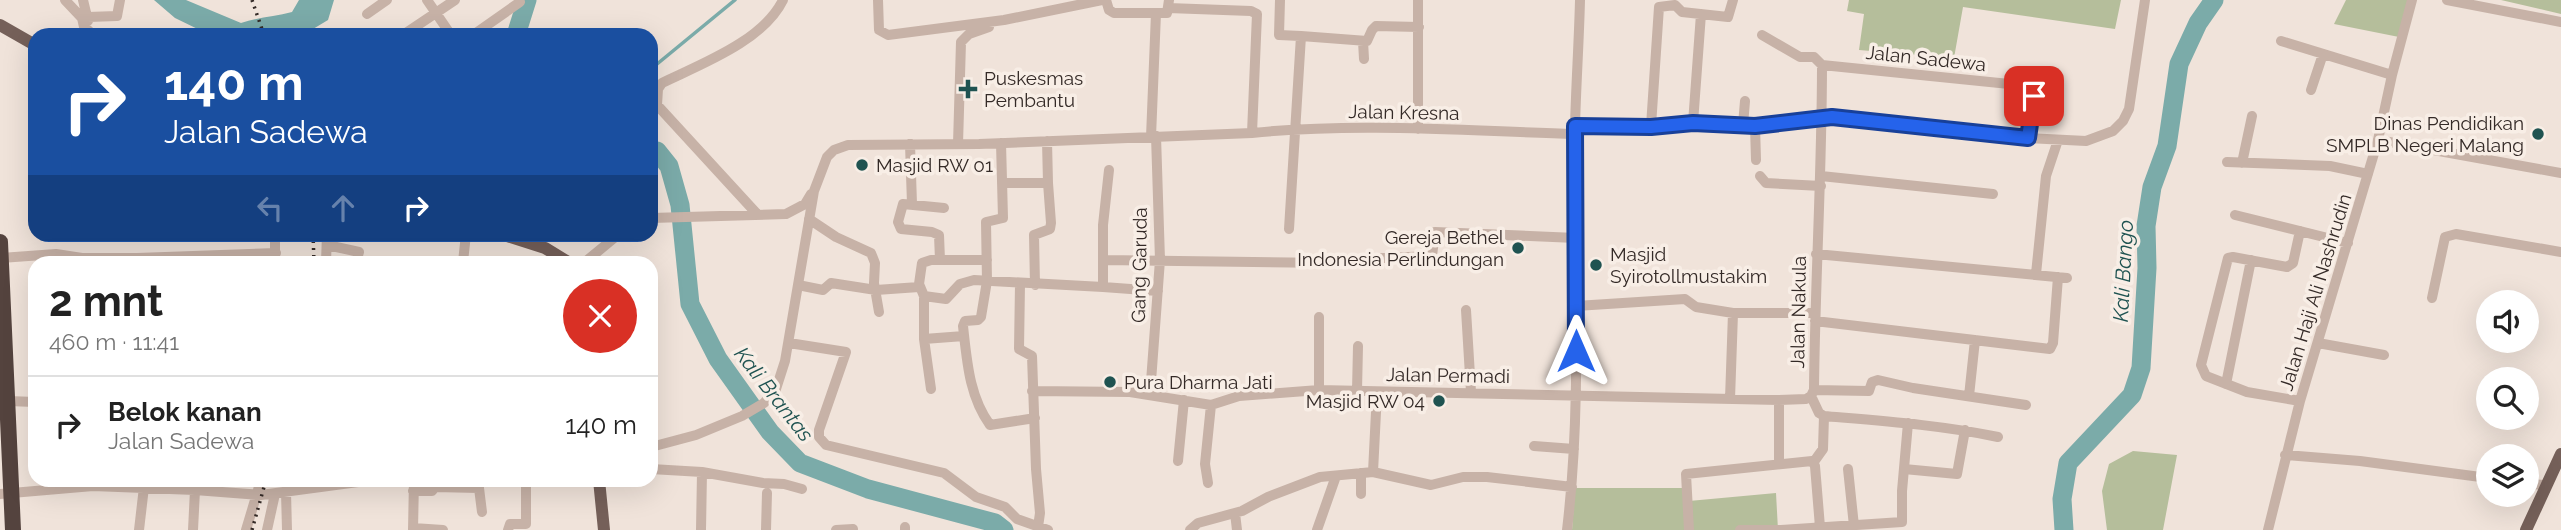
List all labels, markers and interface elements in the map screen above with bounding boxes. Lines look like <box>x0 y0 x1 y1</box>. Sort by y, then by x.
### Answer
street label: Jalan Sadewa <box>1865 41 1987 75</box>
text: 140 m <box>164 54 304 111</box>
icon: right <box>49 56 140 147</box>
pin <box>2004 66 2064 126</box>
place label: Puskesmas Pembantu <box>984 67 1083 111</box>
icon: arrive <box>2015 77 2053 115</box>
marker: Puskesmas Pembantu <box>958 79 978 99</box>
street label: Jalan Kresna <box>1348 100 1460 124</box>
place label: Dinas Pendidikan SMPLB Negeri Malang <box>2326 112 2524 156</box>
text: Jalan Sadewa <box>164 113 368 150</box>
marker: Dinas Pendidikan SMPLB Negeri Malang <box>2530 126 2546 142</box>
place label: Masjid RW 01 <box>876 154 993 176</box>
marker: Masjid RW 01 <box>854 157 870 173</box>
icon: left <box>251 189 289 227</box>
icon: ahead <box>324 189 362 227</box>
icon: right <box>397 189 435 227</box>
street label: Jalan Haji Ali Nashrudin <box>2275 191 2355 393</box>
street label: Gang Garuda <box>1127 207 1151 323</box>
water label: Kali Bango <box>2108 219 2138 323</box>
place label: Gereja Bethel Indonesia Perlindungan <box>1297 226 1505 270</box>
marker: Gereja Bethel Indonesia Perlindungan <box>1510 240 1526 256</box>
place label: Masjid Syirotollmustakim <box>1610 243 1767 287</box>
street label: Jalan Nakula <box>1786 256 1810 368</box>
marker: Masjid Syirotollmustakim <box>1588 257 1604 273</box>
text: 2 mnt <box>49 277 163 326</box>
button: close <box>563 279 637 353</box>
map controls <box>2476 290 2539 507</box>
button: sound <box>2476 290 2539 353</box>
position arrow <box>1539 314 1613 388</box>
text: 460 m · 11:41 <box>49 328 179 355</box>
water label: Kali Brantas <box>729 342 819 447</box>
street label: Jalan Permadi <box>1386 363 1510 387</box>
button: search <box>2476 367 2539 430</box>
place label: Pura Dharma Jati <box>1124 371 1273 393</box>
marker: Pura Dharma Jati <box>1102 374 1118 390</box>
place label: Masjid RW 04 <box>1306 390 1425 412</box>
marker: Masjid RW 04 <box>1431 393 1447 409</box>
text: Belok kanan <box>108 397 262 427</box>
icon: right <box>49 406 87 444</box>
text: 140 m <box>565 410 637 440</box>
text: Jalan Sadewa <box>108 427 254 454</box>
button: layers <box>2476 444 2539 507</box>

